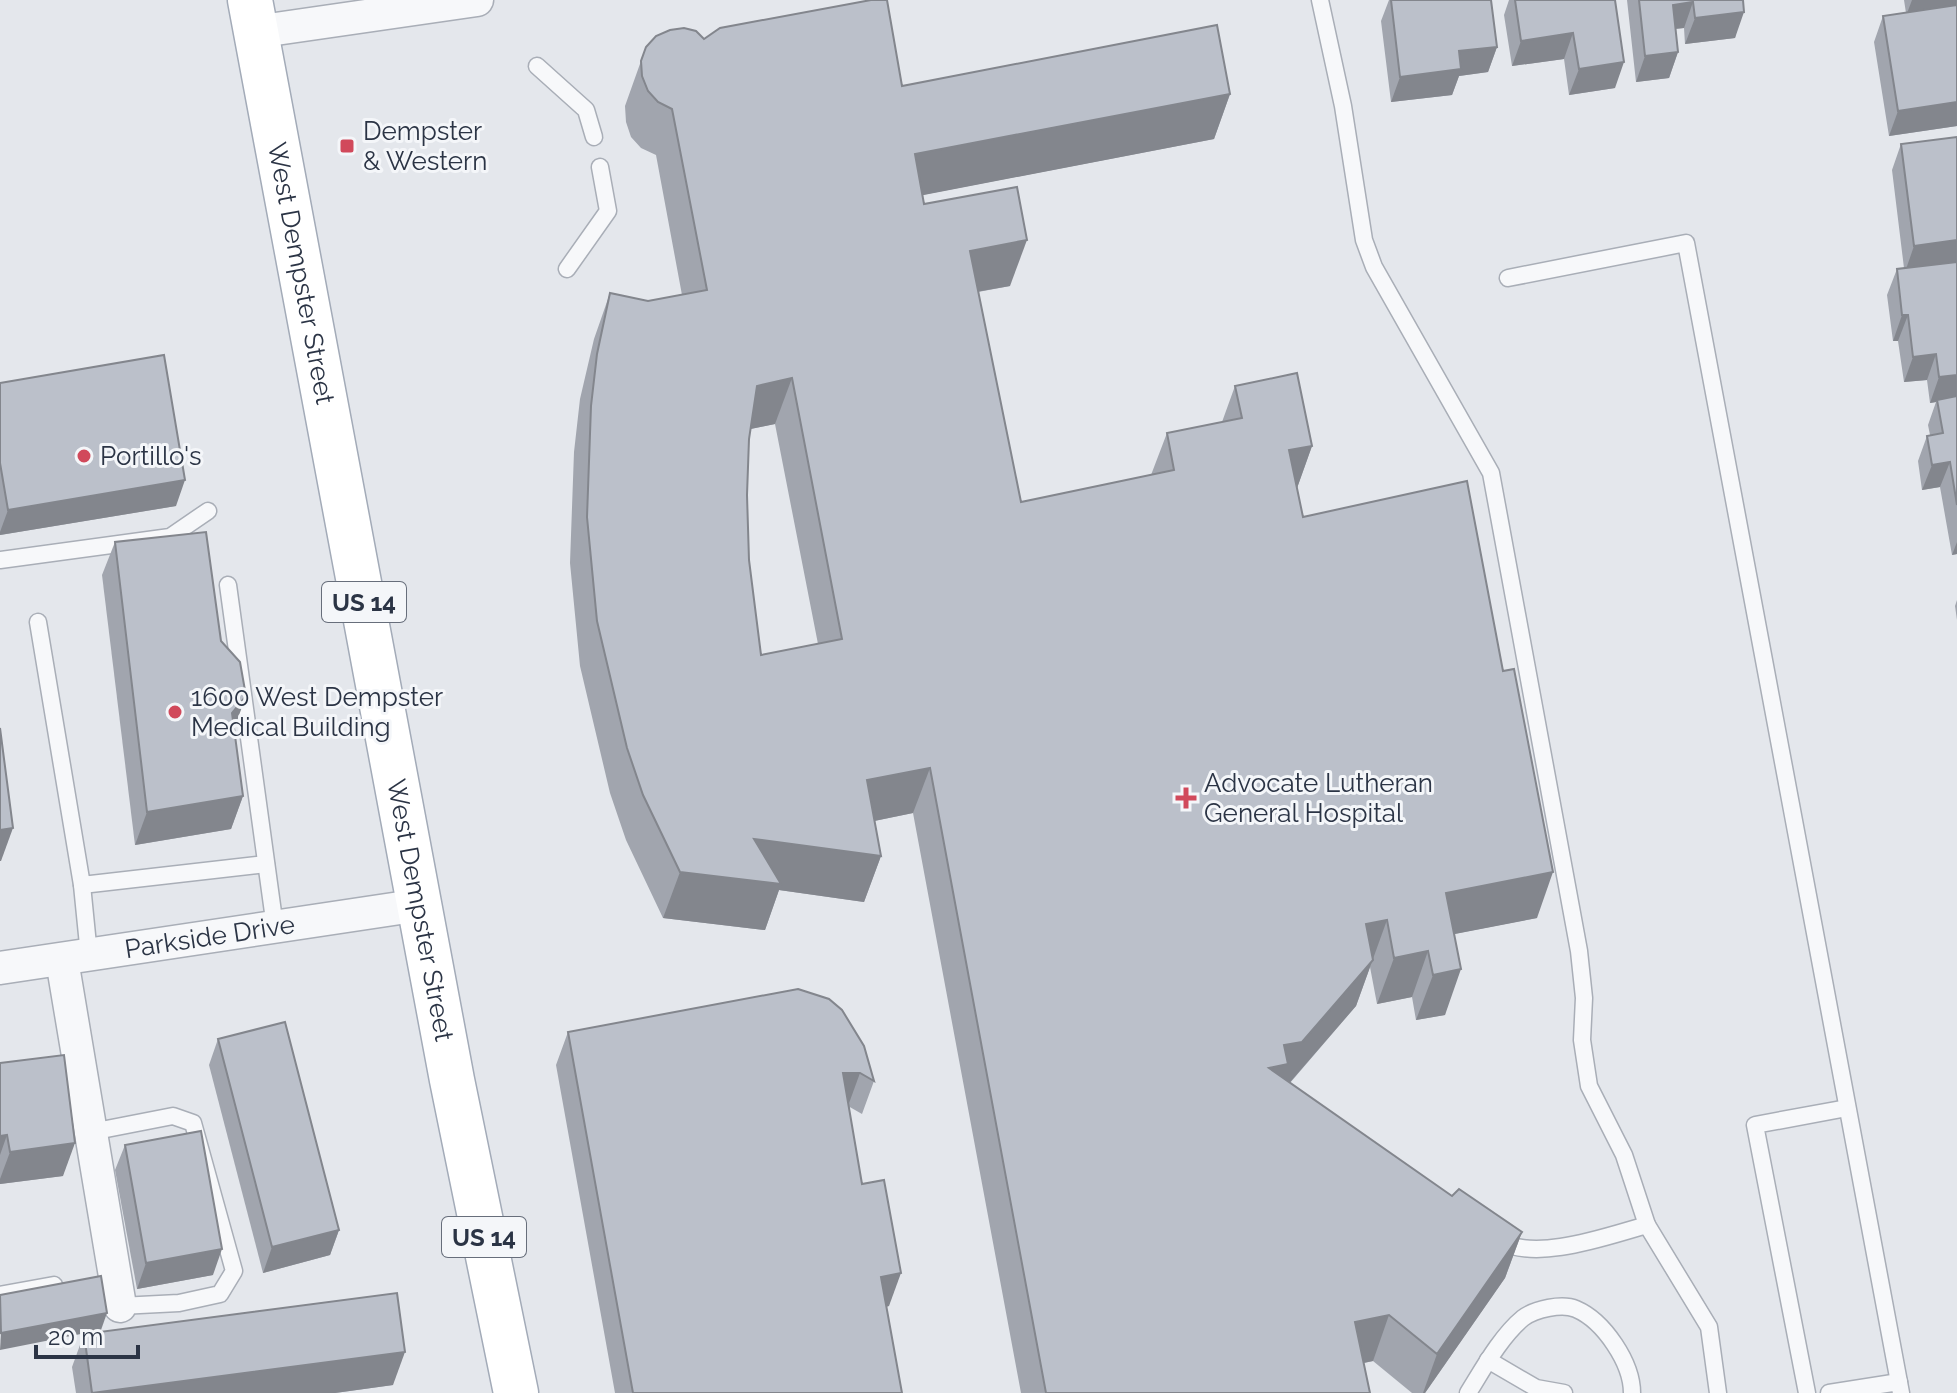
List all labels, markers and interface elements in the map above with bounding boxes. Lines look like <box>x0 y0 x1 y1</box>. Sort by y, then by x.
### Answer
place label: Dempster & Western <box>363 116 487 176</box>
marker: Dempster & Western <box>338 137 356 155</box>
street label: West Dempster Street <box>262 140 340 407</box>
place label: Portillo's <box>100 441 202 471</box>
marker: Portillo's <box>75 447 93 465</box>
road number: US 14 <box>322 582 406 622</box>
place label: 1600 West Dempster Medical Building <box>191 682 443 742</box>
marker: 1600 West Dempster Medical Building <box>166 703 184 721</box>
place label: Advocate Lutheran General Hospital <box>1204 768 1433 828</box>
street label: West Dempster Street <box>381 777 459 1044</box>
marker: Advocate Lutheran General Hospital <box>1175 787 1197 809</box>
street label: Parkside Drive <box>123 909 297 964</box>
road number: US 14 <box>442 1217 526 1257</box>
scale bar <box>36 1309 138 1359</box>
text: 20 m <box>48 1322 103 1351</box>

